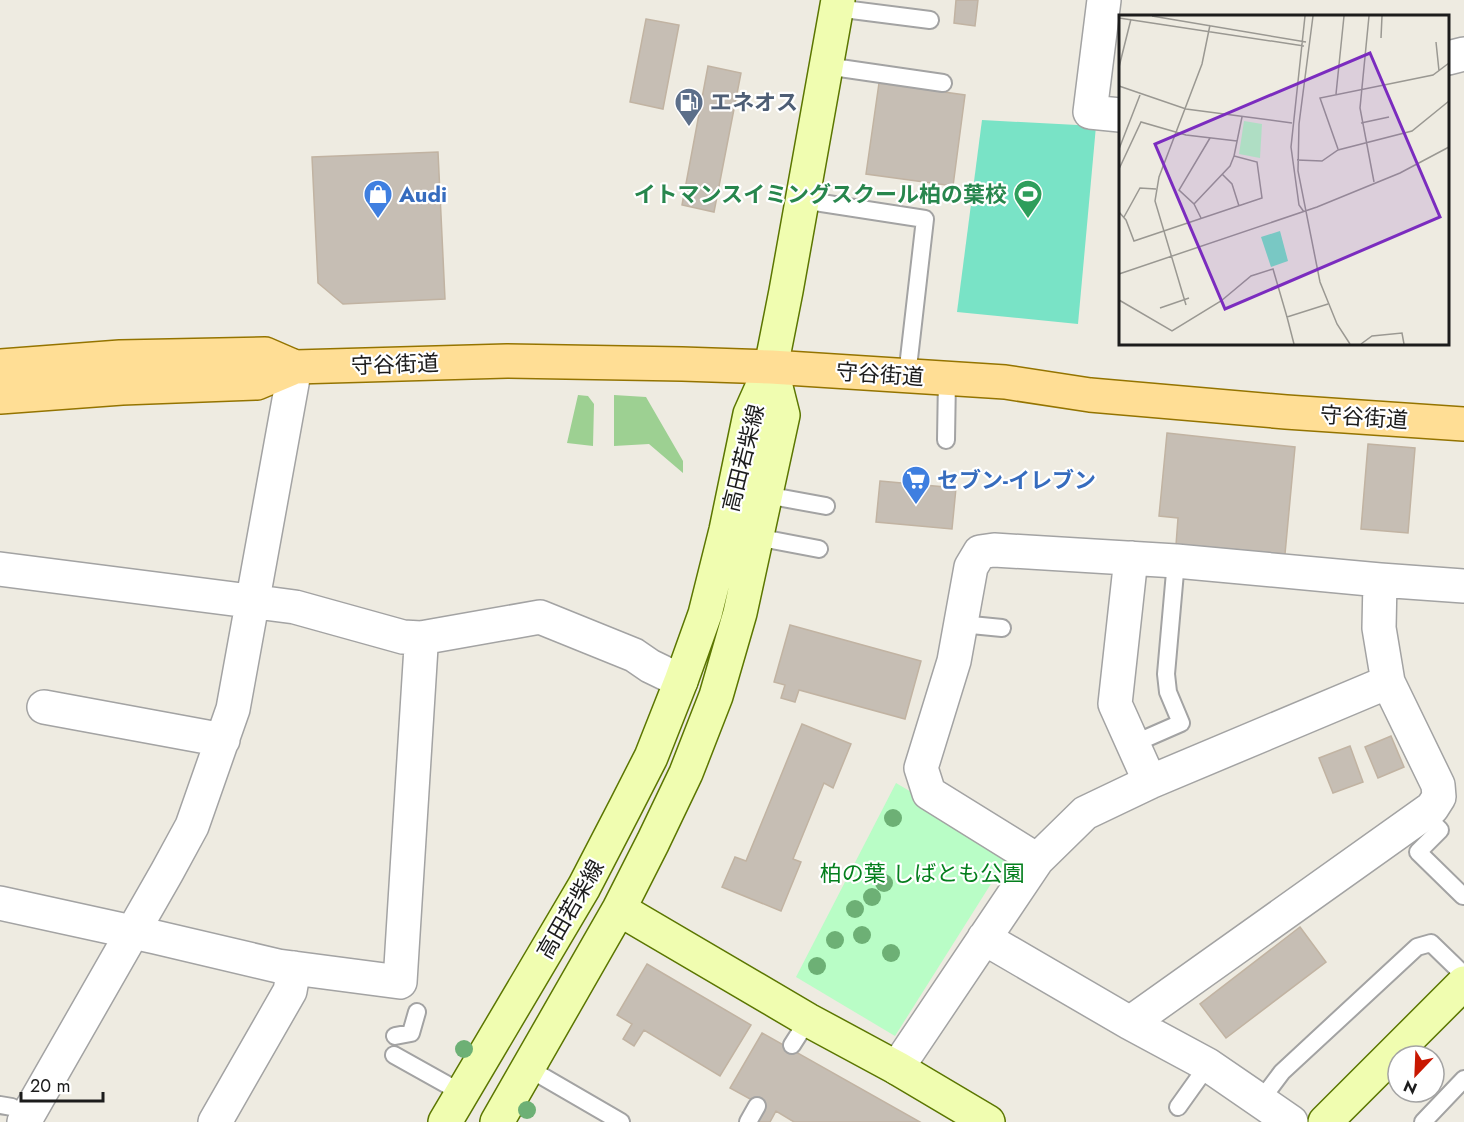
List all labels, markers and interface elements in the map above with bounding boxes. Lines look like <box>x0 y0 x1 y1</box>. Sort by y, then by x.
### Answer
inset map <box>1119 15 1449 345</box>
fuel station icon: エネオス <box>673 86 705 128</box>
place label: エネオス <box>710 86 798 118</box>
shop icon: Audi <box>362 178 394 220</box>
place label: Audi <box>398 178 447 210</box>
place label: イトマンスイミングスクール柏の葉校 <box>633 178 1007 210</box>
sports icon: イトマンスイミングスクール柏の葉校 <box>1012 178 1044 220</box>
street label: 守谷街道 <box>350 346 440 382</box>
street label: 守谷街道 <box>835 355 925 393</box>
street label: 守谷街道 <box>1319 398 1409 436</box>
street label: 高田若柴線 <box>714 401 772 515</box>
supermarket icon: セブン-イレブン <box>900 464 932 506</box>
place label: セブン-イレブン <box>937 464 1096 496</box>
street label: 高田若柴線 <box>529 853 611 965</box>
park label: 柏の葉 しばとも公園 <box>820 857 1024 889</box>
north arrow <box>1386 1044 1446 1104</box>
scale bar <box>21 1065 104 1103</box>
text: 20 m <box>30 1073 70 1099</box>
text: N <box>1400 1074 1421 1100</box>

